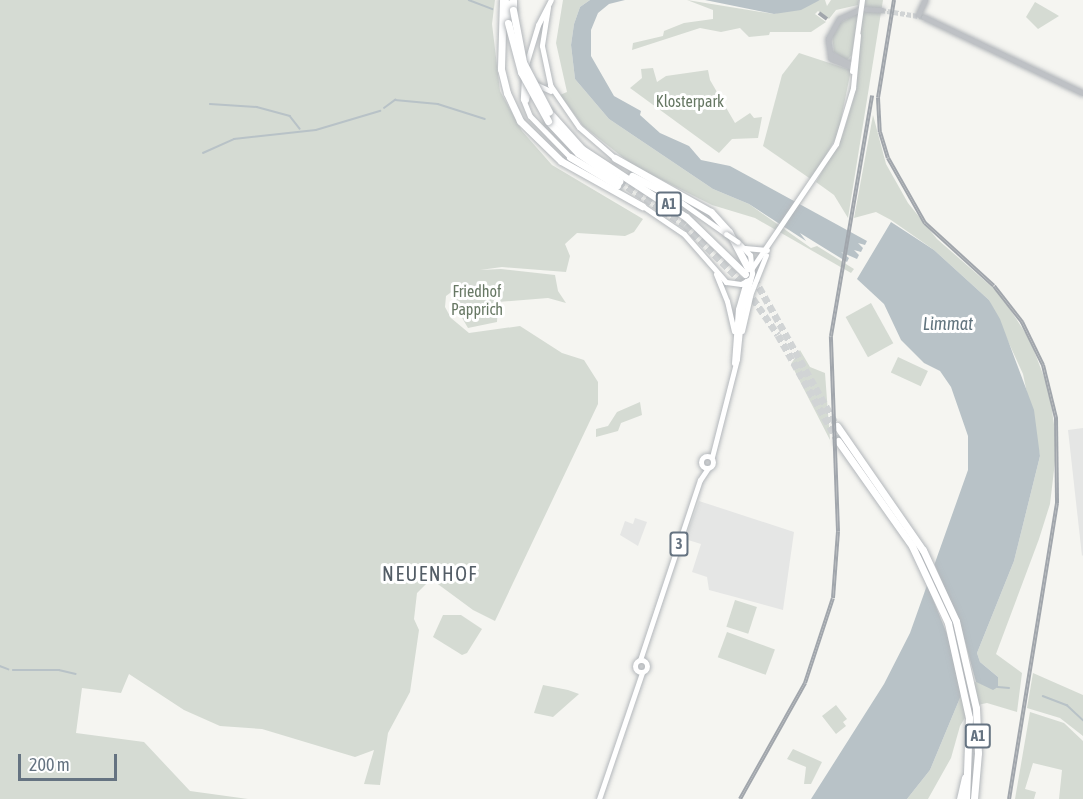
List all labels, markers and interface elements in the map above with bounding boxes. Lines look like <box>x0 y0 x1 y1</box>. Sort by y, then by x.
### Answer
park label: Klosterpark <box>656 91 724 111</box>
road number: A1 <box>656 192 682 216</box>
park label: Friedhof Papprich <box>451 281 503 319</box>
water label: Limmat <box>923 313 973 335</box>
road number: 3 <box>668 532 690 556</box>
district label: NEUENHOF <box>382 561 478 585</box>
road number: A1 <box>964 724 992 748</box>
scale bar <box>21 742 120 780</box>
text: 200 m <box>29 754 70 775</box>

